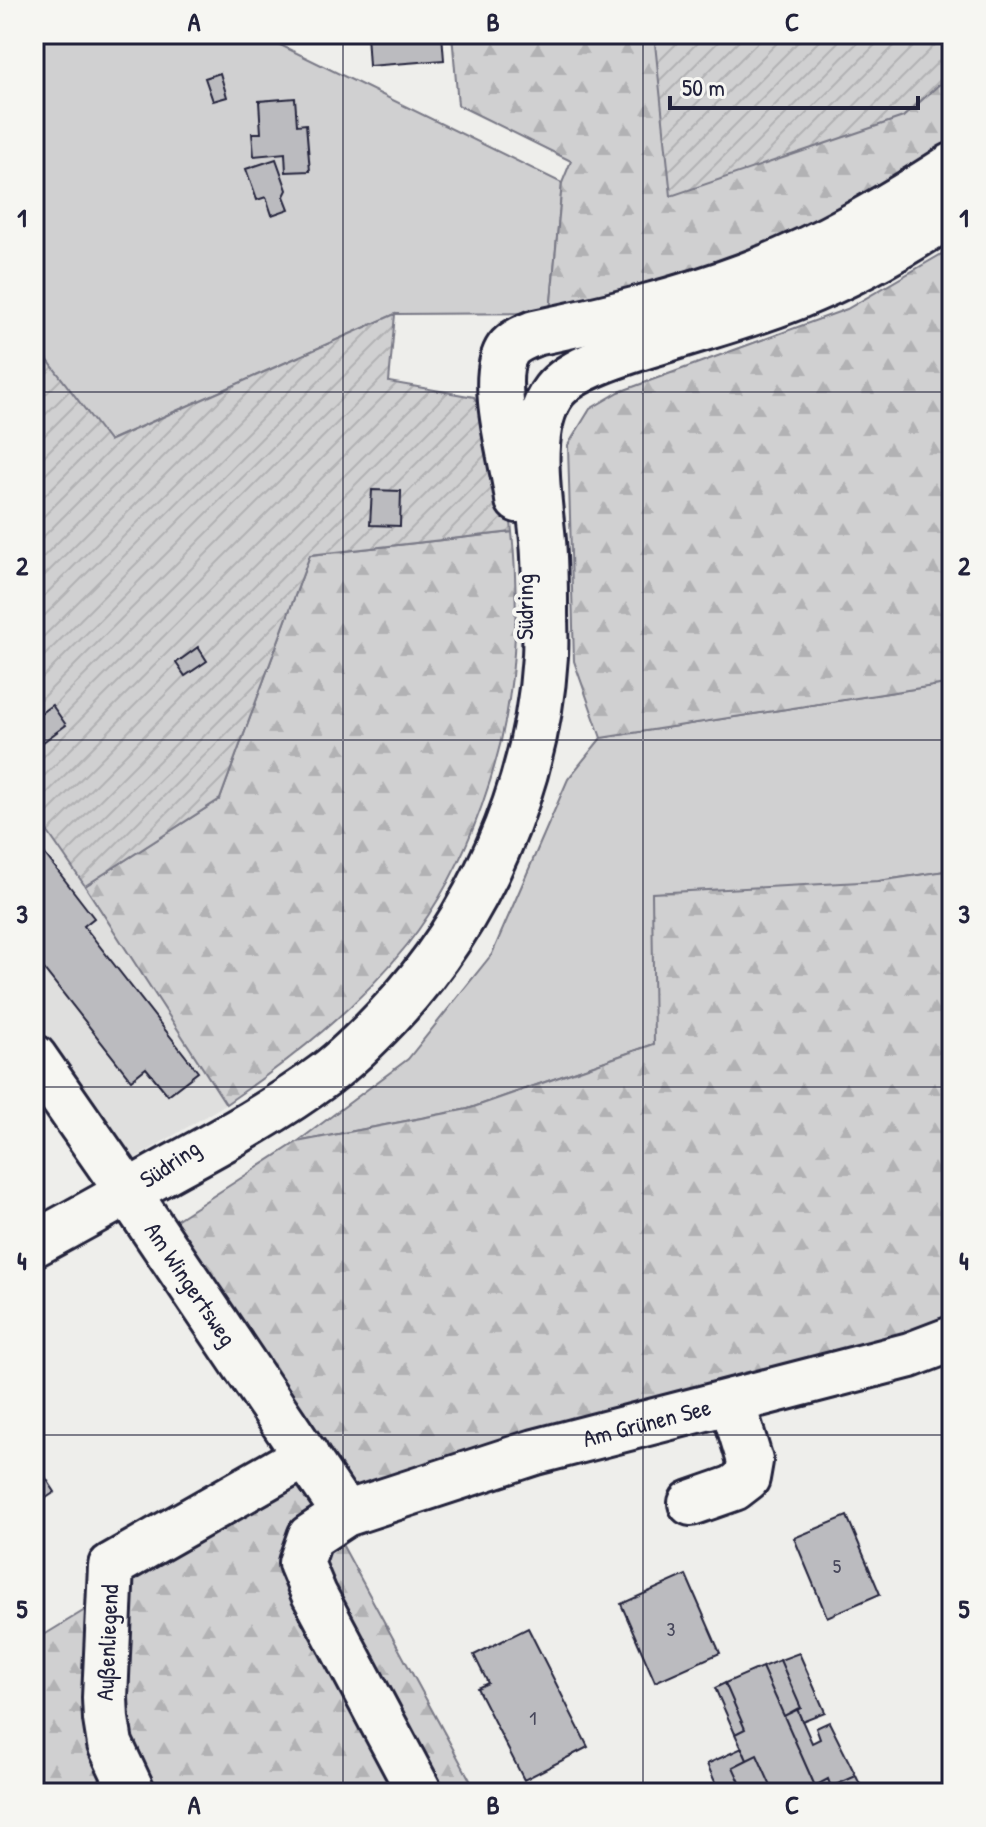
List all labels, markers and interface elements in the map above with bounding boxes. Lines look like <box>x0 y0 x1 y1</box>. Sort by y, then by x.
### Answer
text: A <box>188 4 201 39</box>
text: B <box>486 4 500 39</box>
text: C <box>785 4 799 39</box>
scale bar <box>670 60 918 110</box>
text: 50 m <box>682 71 725 103</box>
text: 1 <box>17 200 27 235</box>
text: 1 <box>959 200 969 235</box>
text: 2 <box>16 548 29 583</box>
text: 2 <box>958 548 971 583</box>
street label: Südring <box>508 574 540 640</box>
text: 3 <box>16 896 28 931</box>
text: 3 <box>958 896 970 931</box>
street label: Südring <box>133 1131 206 1195</box>
street label: Am Wingertsweg <box>138 1216 244 1352</box>
text: 4 <box>17 1243 27 1278</box>
text: 4 <box>959 1243 969 1278</box>
street label: Am Grünen See <box>579 1390 715 1454</box>
house number: 5 <box>833 1552 842 1579</box>
street label: Außenliegend <box>88 1584 125 1701</box>
text: 5 <box>17 1591 28 1626</box>
text: 5 <box>959 1591 970 1626</box>
house number: 3 <box>667 1615 676 1642</box>
house number: 1 <box>529 1704 537 1731</box>
text: A <box>188 1787 201 1822</box>
text: B <box>486 1787 500 1822</box>
text: C <box>785 1787 799 1822</box>

